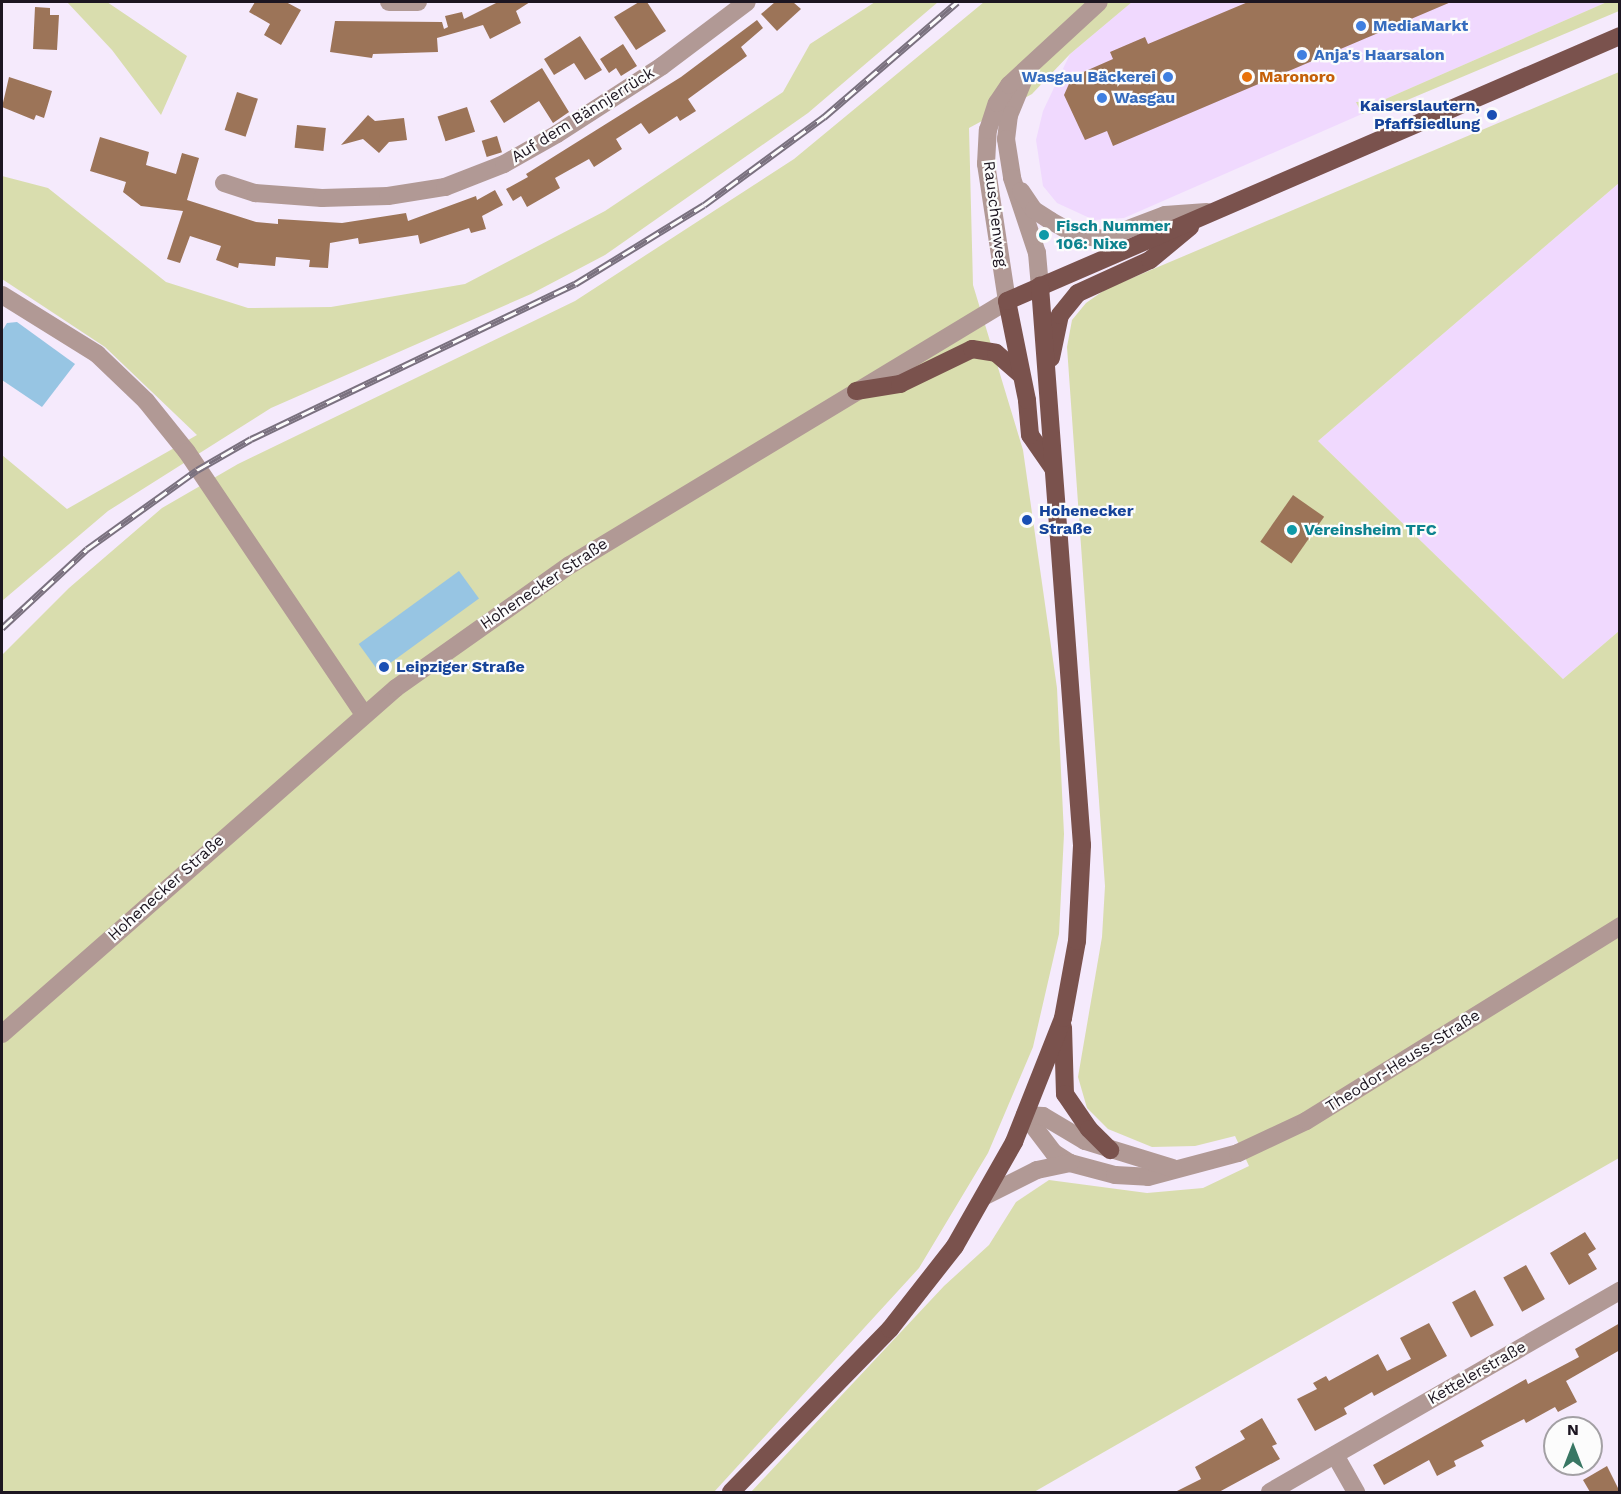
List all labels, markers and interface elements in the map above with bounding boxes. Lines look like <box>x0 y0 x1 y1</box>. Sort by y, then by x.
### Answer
place label: MediaMarkt <box>1373 16 1468 36</box>
marker: MediaMarkt <box>1354 19 1368 33</box>
place label: Anja's Haarsalon <box>1314 45 1445 65</box>
marker: Anja's Haarsalon <box>1295 48 1309 62</box>
street label: Auf dem Bännjerrück <box>508 63 658 167</box>
place label: Wasgau Bäckerei <box>1022 67 1156 87</box>
place label: Maronoro <box>1259 67 1335 87</box>
marker: Wasgau Bäckerei <box>1161 70 1175 84</box>
marker: Maronoro <box>1240 70 1254 84</box>
place label: Wasgau <box>1114 88 1175 108</box>
marker: Wasgau <box>1095 91 1109 105</box>
place label: Kaiserslautern, Pfaffsiedlung <box>1360 96 1480 134</box>
marker: Kaiserslautern, Pfaffsiedlung <box>1485 108 1499 122</box>
street label: Rauschenweg <box>979 160 1011 268</box>
place label: Fisch Nummer 106: Nixe <box>1056 216 1170 254</box>
marker: Fisch Nummer 106: Nixe <box>1037 228 1051 242</box>
place label: Hohenecker Straße <box>1039 501 1134 539</box>
marker: Hohenecker Straße <box>1020 513 1034 527</box>
place label: Vereinsheim TFC <box>1304 520 1437 540</box>
marker: Vereinsheim TFC <box>1285 523 1299 537</box>
street label: Hohenecker Straße <box>477 534 611 634</box>
place label: Leipziger Straße <box>396 657 525 677</box>
marker: Leipziger Straße <box>377 660 391 674</box>
street label: Hohenecker Straße <box>104 831 228 945</box>
street label: Theodor-Heuss-Straße <box>1322 1006 1484 1116</box>
street label: Kettelerstraße <box>1424 1337 1530 1409</box>
north arrow <box>1543 1416 1603 1476</box>
text: N <box>1567 1420 1579 1439</box>

